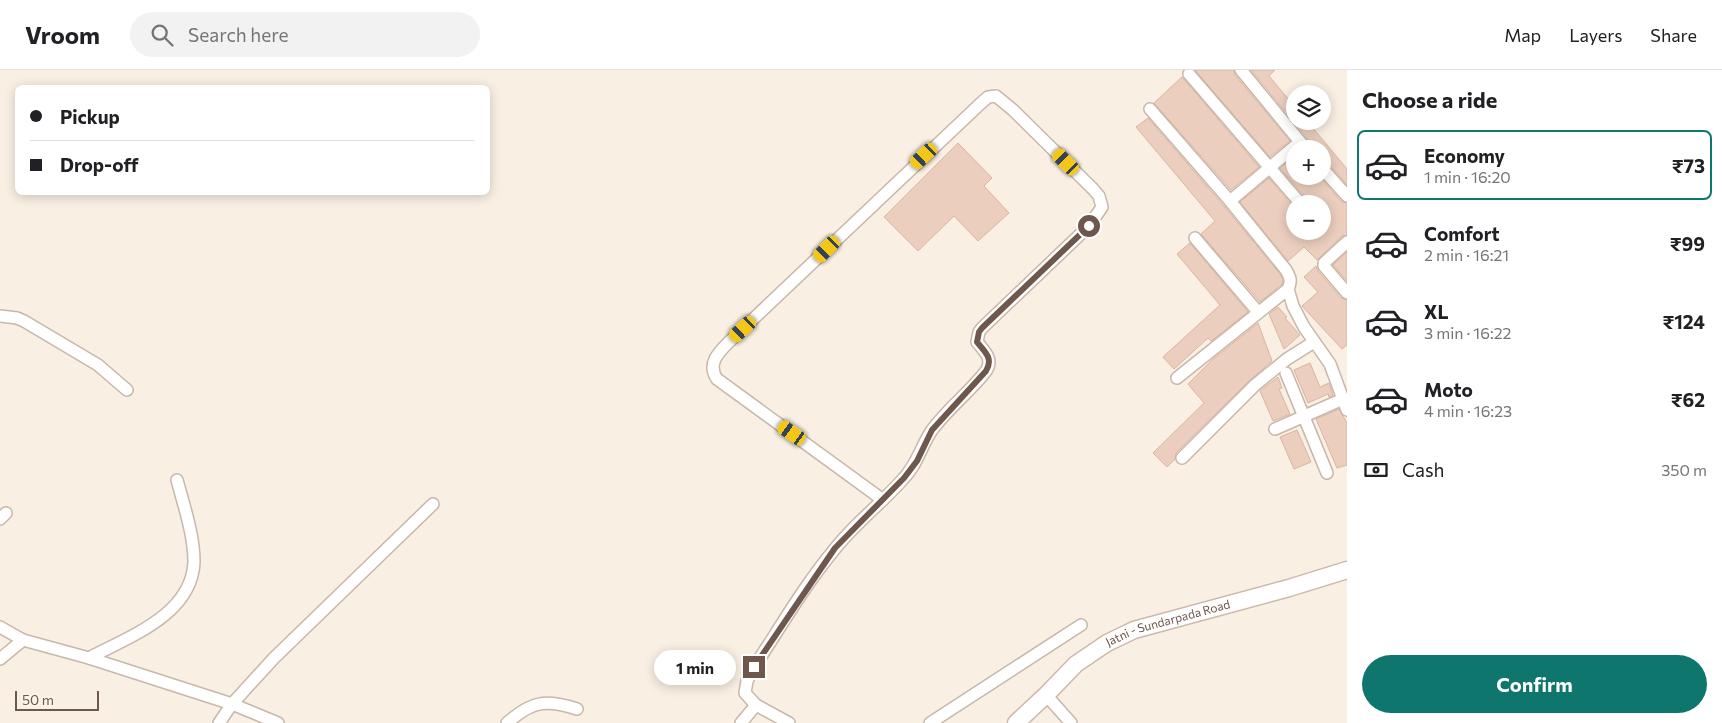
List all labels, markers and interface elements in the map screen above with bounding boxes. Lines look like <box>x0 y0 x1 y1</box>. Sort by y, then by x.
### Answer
search box <box>130 12 480 57</box>
text: Vroom <box>25 20 100 49</box>
icon: search <box>148 21 176 49</box>
text: Search here <box>188 23 289 46</box>
text: Map <box>1504 24 1541 46</box>
text: Layers <box>1569 24 1622 46</box>
text: Share <box>1650 24 1697 46</box>
map controls <box>1286 85 1331 240</box>
button: layers <box>1286 85 1331 130</box>
text: Choose a ride <box>1362 86 1497 113</box>
text: Pickup <box>60 105 120 128</box>
car <box>907 140 940 172</box>
button: + <box>1286 140 1331 185</box>
icon: car <box>1364 143 1409 188</box>
text: Economy <box>1424 144 1505 167</box>
car <box>1050 146 1081 178</box>
text: Drop-off <box>60 153 139 176</box>
text: ₹73 <box>1672 154 1705 177</box>
text: 1 min · 16:20 <box>1424 167 1511 186</box>
button: − <box>1286 195 1331 240</box>
route start <box>1078 215 1100 237</box>
icon: car <box>1364 221 1409 266</box>
text: Comfort <box>1424 222 1500 245</box>
text: ₹99 <box>1670 232 1705 255</box>
car <box>811 233 842 265</box>
text: 2 min · 16:21 <box>1424 245 1509 264</box>
icon: car <box>1364 299 1409 344</box>
text: XL <box>1424 300 1449 323</box>
text: ₹124 <box>1662 310 1705 333</box>
car <box>726 313 759 345</box>
text: 3 min · 16:22 <box>1424 323 1511 342</box>
icon: car <box>1364 377 1409 422</box>
text: Moto <box>1424 378 1473 401</box>
text: ₹62 <box>1671 388 1705 411</box>
text: 4 min · 16:23 <box>1424 401 1512 420</box>
car <box>775 418 808 448</box>
icon: cash <box>1362 456 1390 484</box>
text: Cash <box>1402 458 1444 481</box>
text: 350 m <box>1661 460 1707 479</box>
street label: Jatni - Sundarpada Road <box>1103 596 1232 650</box>
callout: 1 min <box>654 650 736 684</box>
button: Confirm <box>1362 655 1707 713</box>
route end <box>743 656 765 678</box>
text: 1 min <box>676 658 714 677</box>
scale bar <box>15 688 99 711</box>
text: 50 m <box>22 691 54 708</box>

